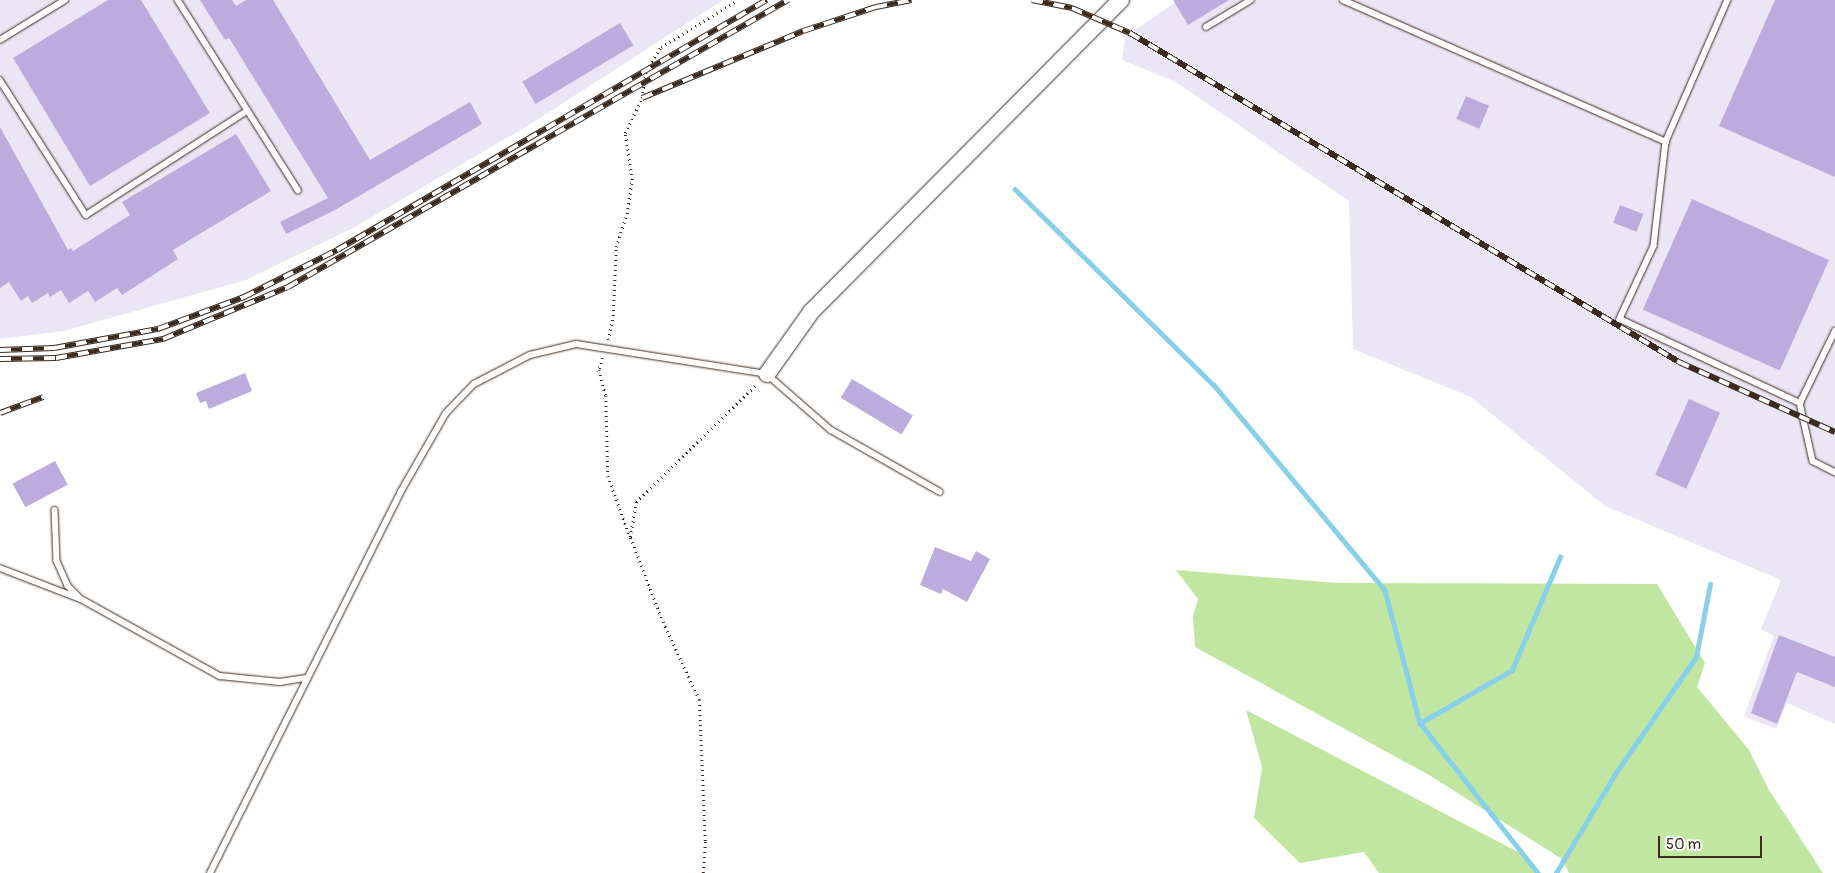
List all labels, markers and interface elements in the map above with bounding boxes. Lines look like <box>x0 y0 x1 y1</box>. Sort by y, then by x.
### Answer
scale bar <box>1660 826 1764 858</box>
text: 50 m <box>1666 835 1701 854</box>

